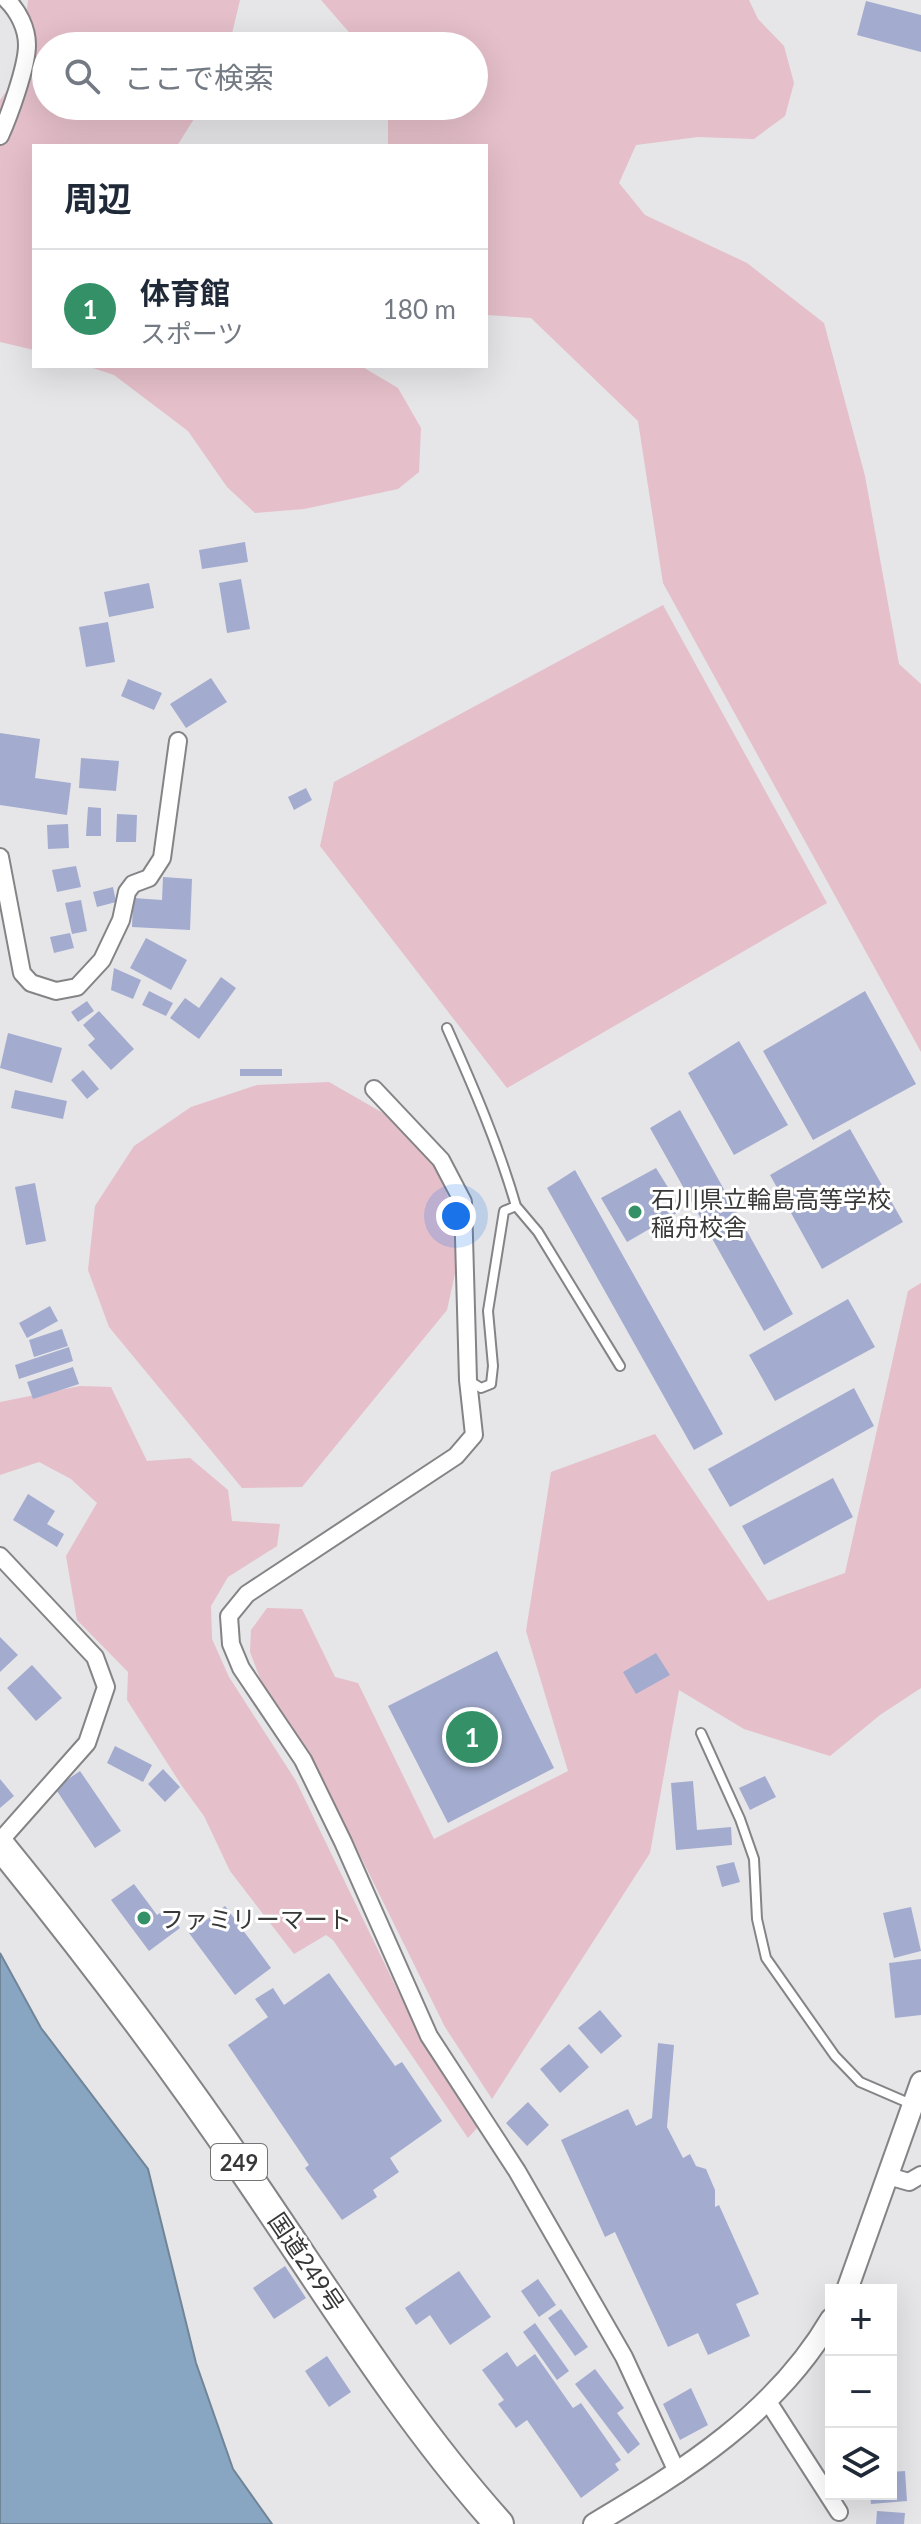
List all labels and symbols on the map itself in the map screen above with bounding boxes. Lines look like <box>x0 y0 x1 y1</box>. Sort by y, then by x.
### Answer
place label: 石川県立輪島高等学校 稲舟校舎 <box>651 1184 891 1241</box>
your location <box>436 1196 476 1236</box>
marker: 石川県立輪島高等学校 稲舟校舎 <box>626 1203 644 1221</box>
pin: 1 <box>446 1707 498 1767</box>
place label: ファミリーマート <box>160 1904 352 1933</box>
marker: ファミリーマート <box>135 1909 153 1927</box>
road number: 249 <box>211 2144 267 2180</box>
street label: 国道249号 <box>263 2207 351 2317</box>

